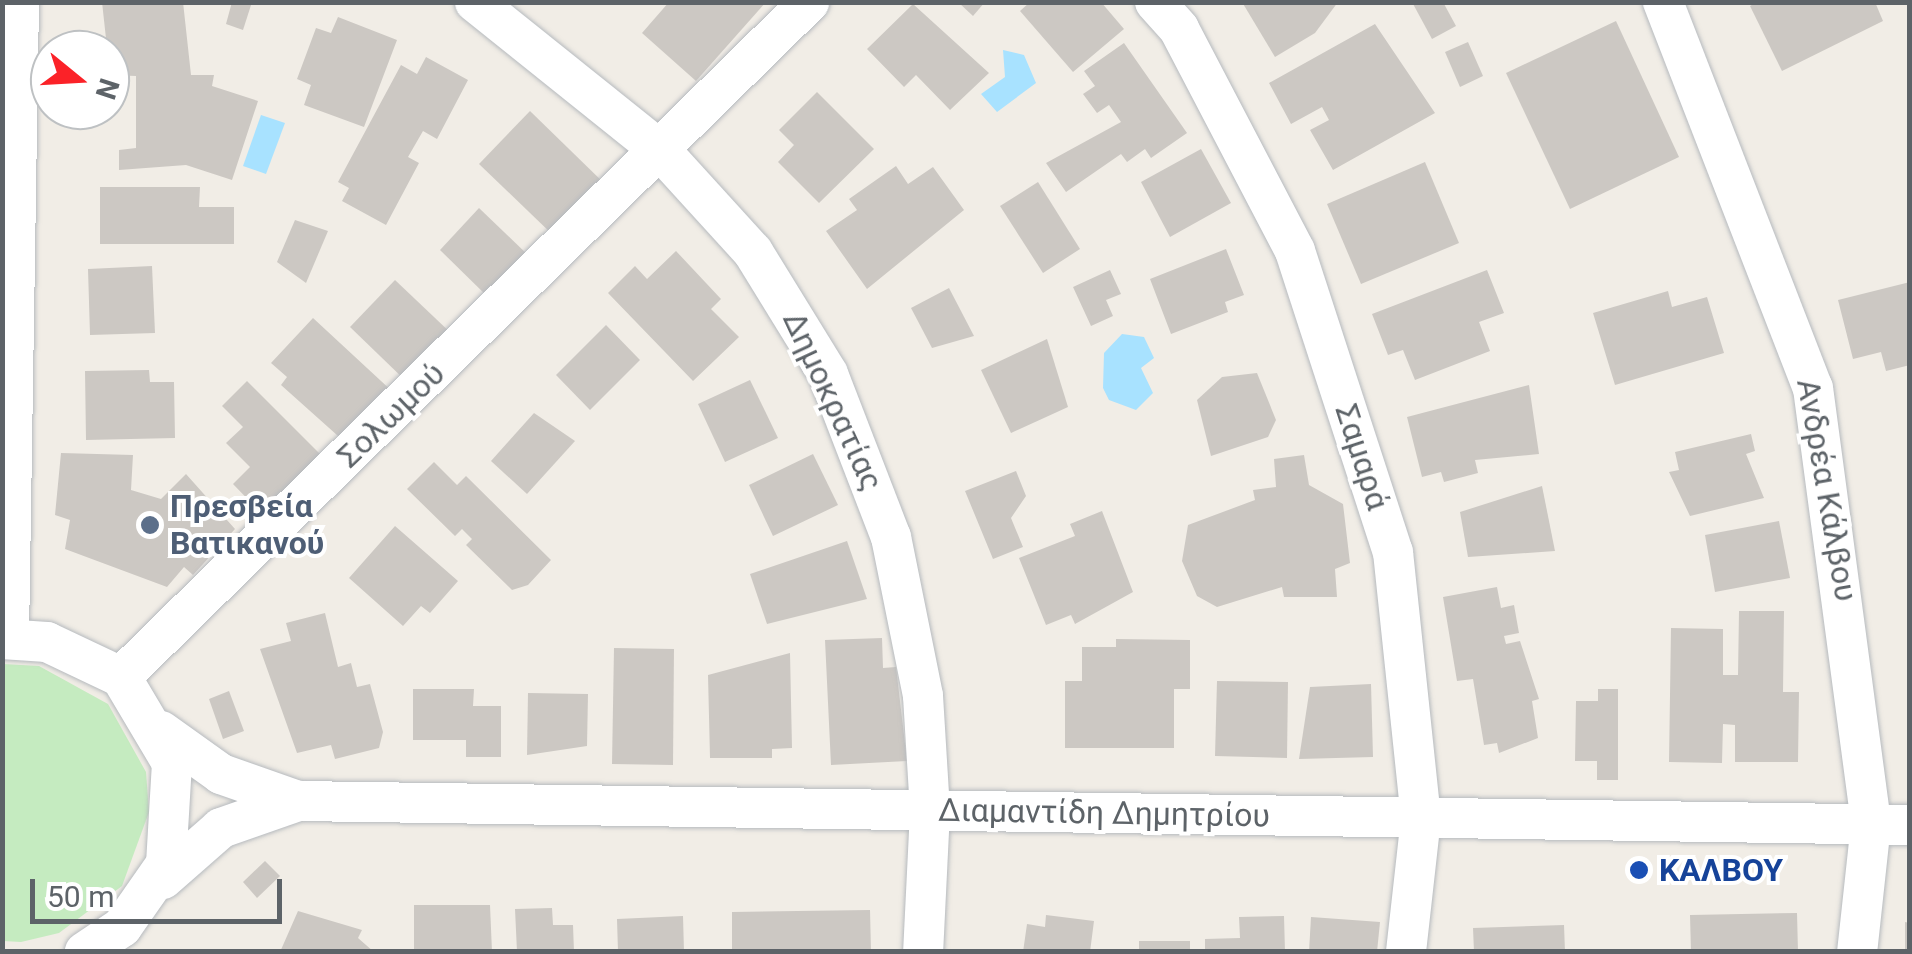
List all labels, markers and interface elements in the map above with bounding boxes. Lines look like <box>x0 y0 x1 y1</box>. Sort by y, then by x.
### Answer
north arrow <box>30 30 130 130</box>
text: N <box>88 74 126 103</box>
street label: Δημοκρατίας <box>775 305 891 497</box>
street label: Σολωμού <box>329 354 453 476</box>
street label: Ανδρέα Κάλβου <box>1789 376 1865 604</box>
street label: Σαμαρά <box>1327 399 1397 515</box>
place label: Πρεσβεία Βατικανού <box>170 488 324 563</box>
marker: Πρεσβεία Βατικανού <box>139 514 161 536</box>
street label: Διαμαντίδη Δημητρίου <box>938 791 1270 835</box>
place label: ΚΑΛΒΟΥ <box>1659 851 1783 889</box>
scale bar <box>35 859 288 921</box>
marker: ΚΑΛΒΟΥ <box>1628 859 1650 881</box>
text: 50 m <box>47 879 114 914</box>

